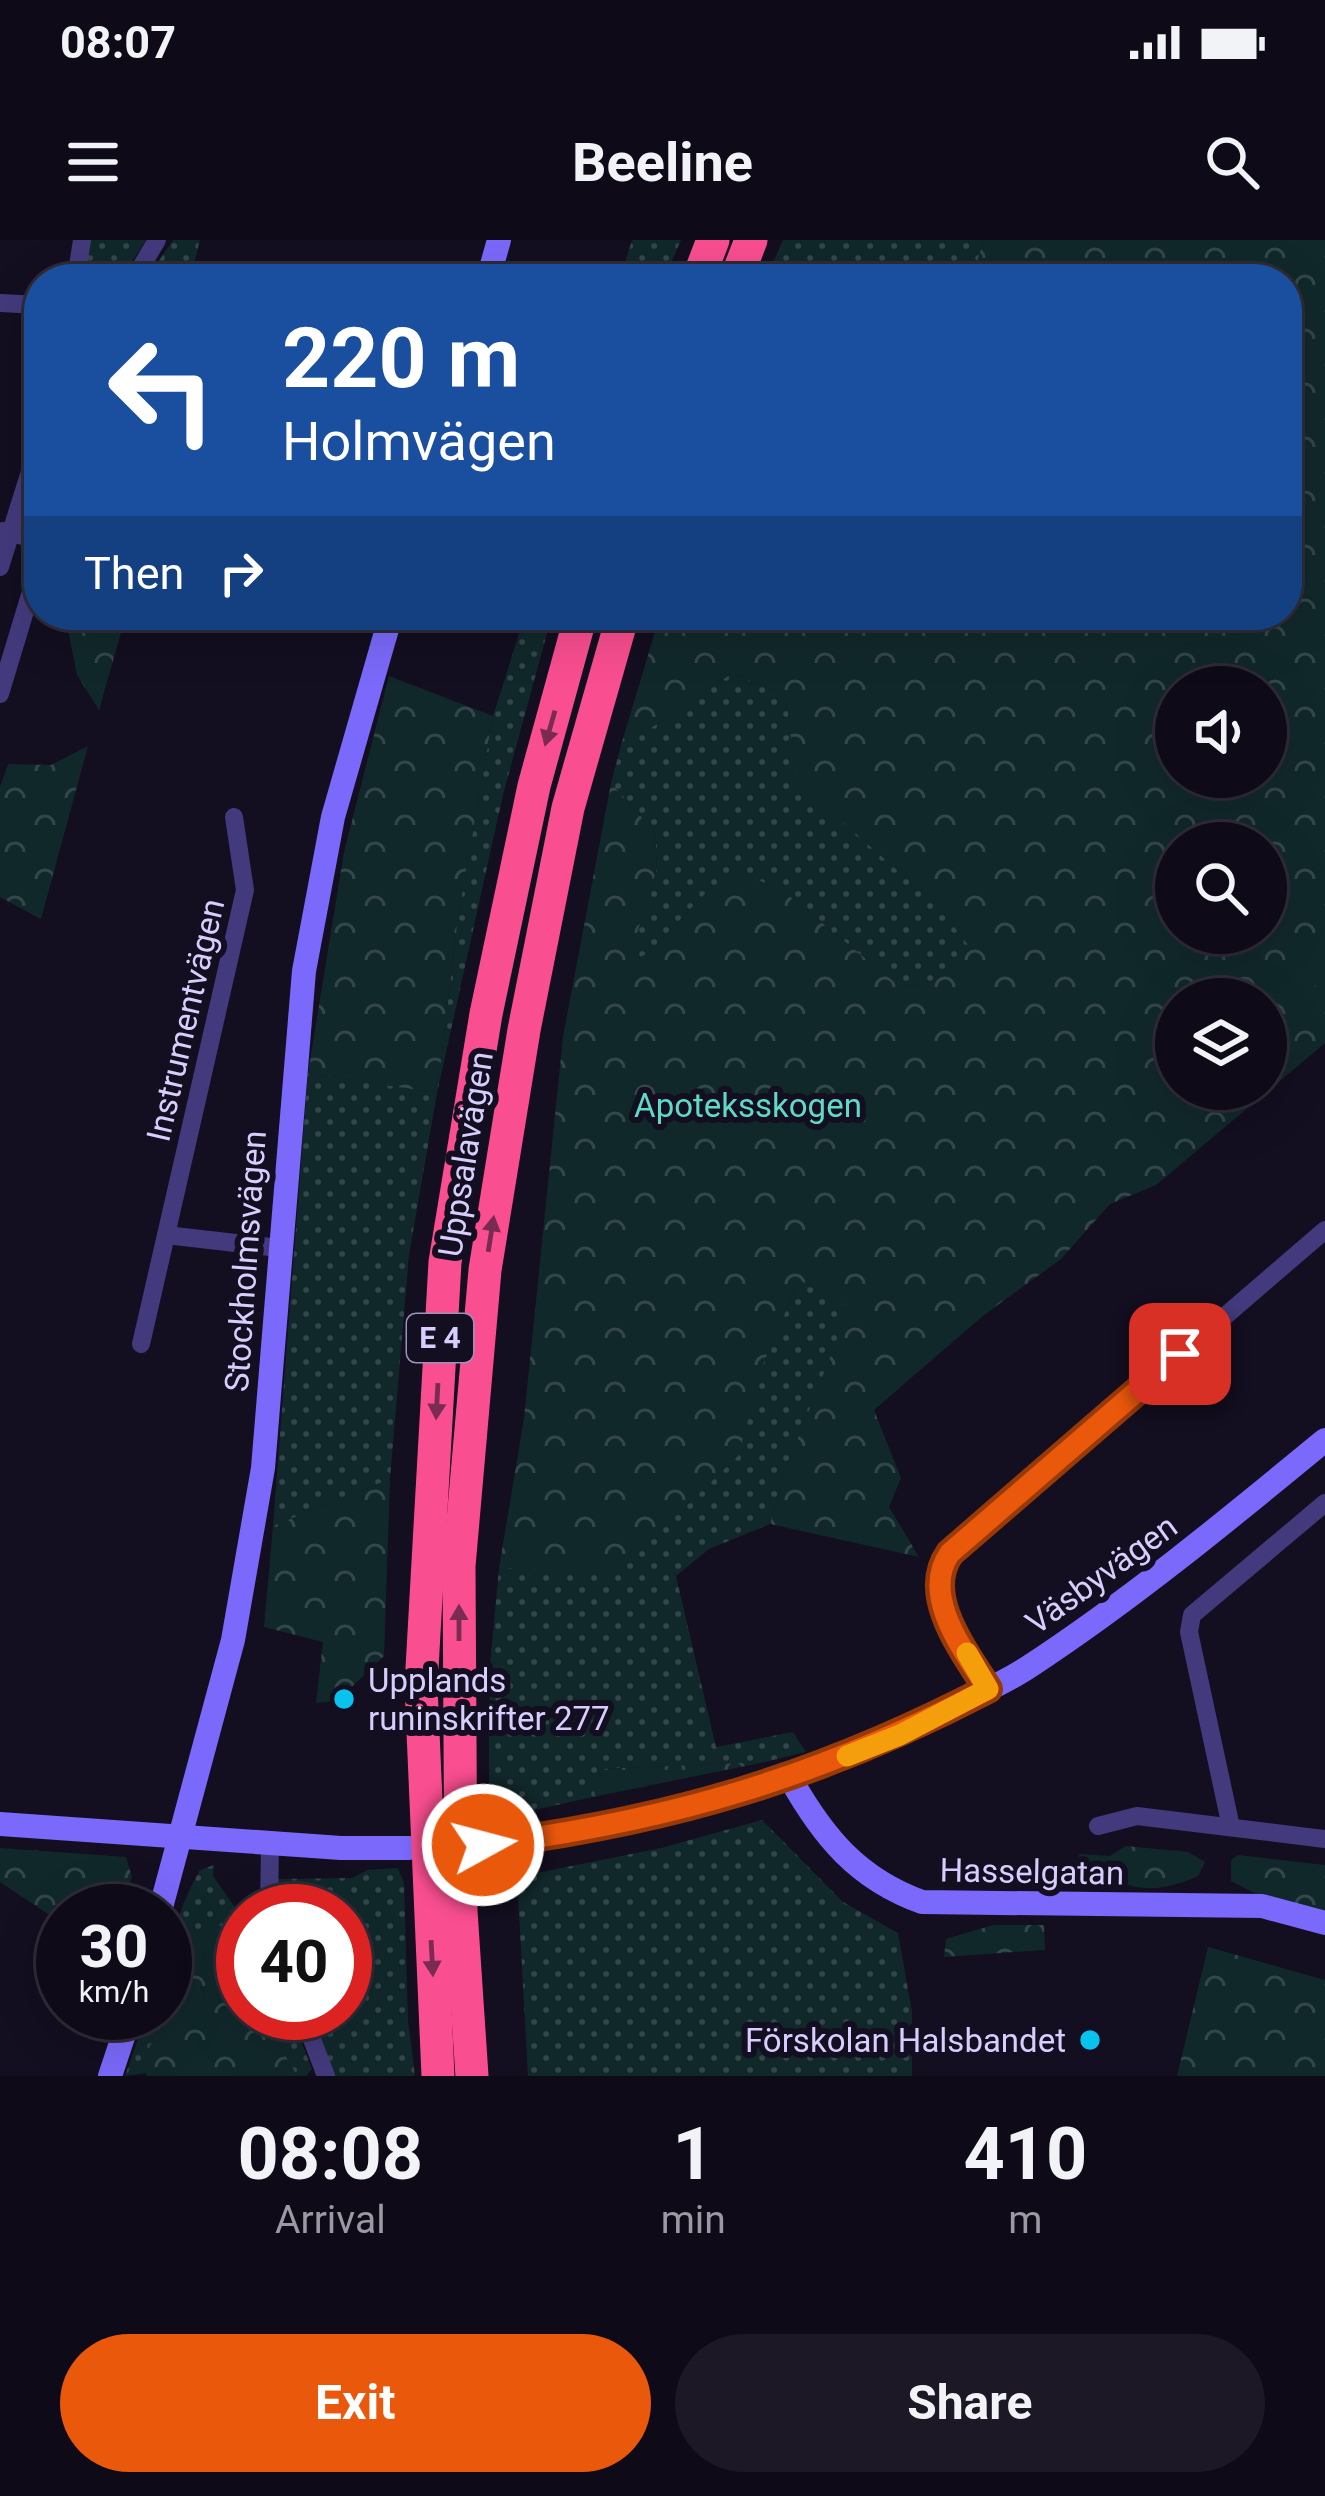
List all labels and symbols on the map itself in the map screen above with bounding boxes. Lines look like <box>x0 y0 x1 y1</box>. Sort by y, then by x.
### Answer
one-way arrow <box>540 710 558 746</box>
street label: Instrumentvägen <box>139 895 232 1145</box>
street label: Uppsalavägen <box>430 1049 501 1259</box>
park label: Apoteksskogen <box>634 1086 862 1125</box>
street label: Stockholmsvägen <box>217 1129 274 1393</box>
one-way arrow <box>482 1215 501 1253</box>
pin <box>1129 1303 1231 1405</box>
road number: E 4 <box>407 1314 473 1362</box>
one-way arrow <box>427 1383 446 1421</box>
street label: Väsbyvägen <box>1018 1507 1184 1642</box>
one-way arrow <box>449 1603 469 1641</box>
place label: Upplands runinskrifter 277 <box>368 1661 610 1738</box>
marker: Upplands runinskrifter 277 <box>331 1686 357 1712</box>
position arrow <box>420 1782 546 1908</box>
street label: Hasselgatan <box>939 1850 1125 1893</box>
speed limit sign: 40 <box>216 1884 372 2040</box>
one-way arrow <box>422 1940 441 1977</box>
place label: Förskolan Halsbandet <box>745 2021 1066 2060</box>
marker: Förskolan Halsbandet <box>1077 2027 1103 2053</box>

